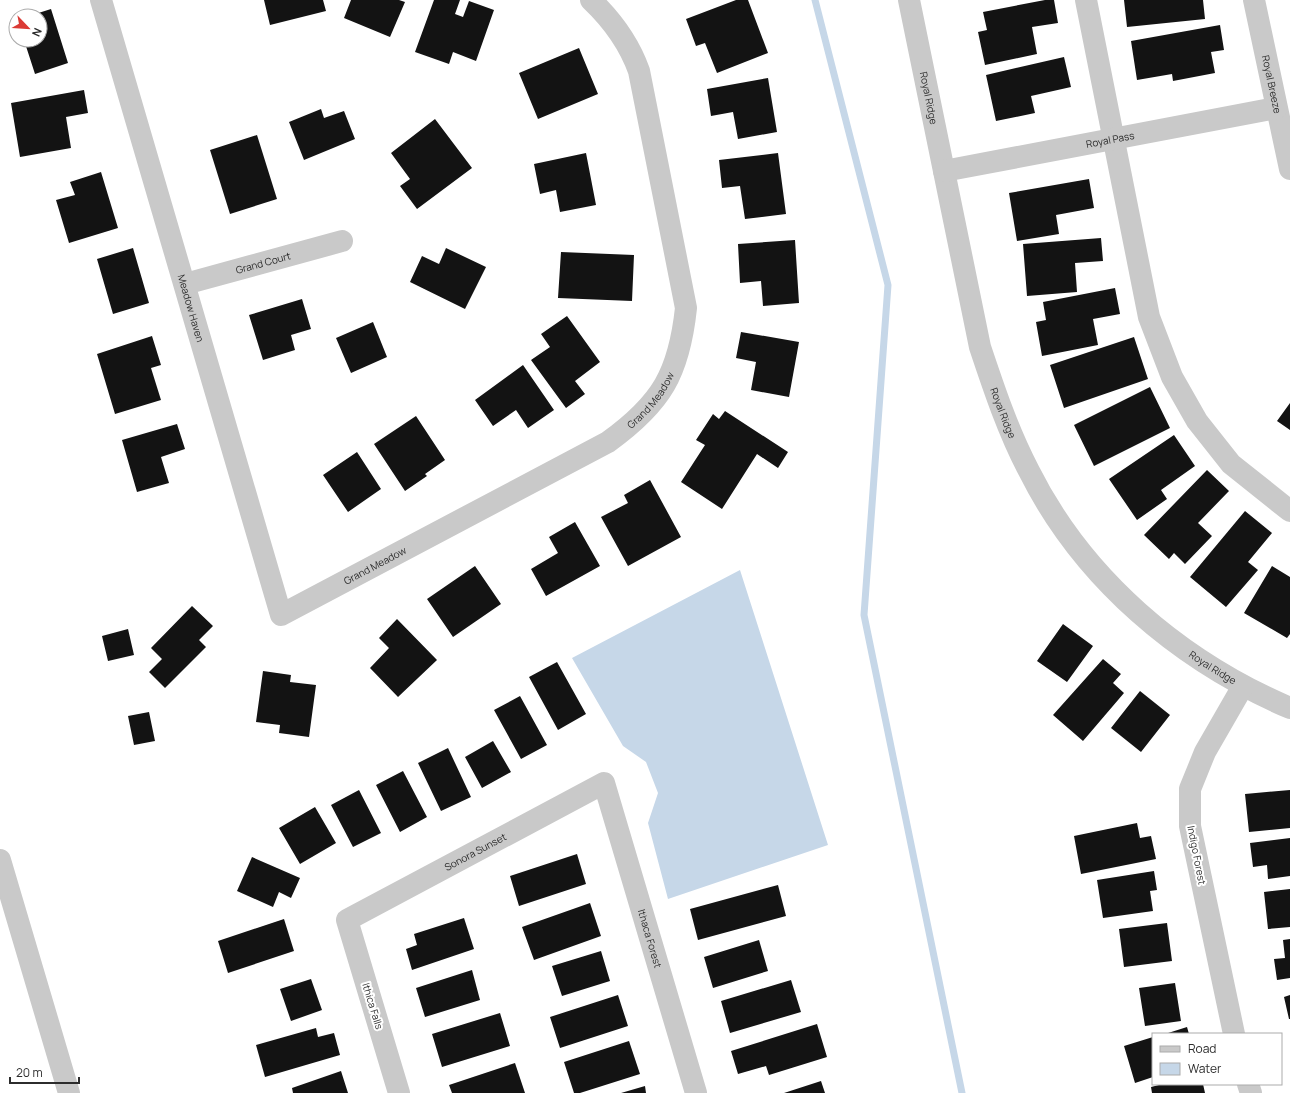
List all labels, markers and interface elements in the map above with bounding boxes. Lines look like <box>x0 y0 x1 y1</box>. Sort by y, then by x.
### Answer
north arrow <box>8 8 48 48</box>
text: N <box>29 26 46 39</box>
street label: Royal Breeze <box>1259 54 1285 115</box>
street label: Royal Ridge <box>917 70 941 126</box>
street label: Royal Pass <box>1085 128 1135 151</box>
street label: Grand Court <box>234 248 292 277</box>
street label: Meadow Haven <box>175 273 208 344</box>
street label: Grand Meadow <box>624 369 677 431</box>
street label: Royal Ridge <box>987 385 1020 440</box>
street label: Grand Meadow <box>341 543 409 588</box>
street label: Royal Ridge <box>1186 647 1239 687</box>
street label: Indigo Forest <box>1184 824 1210 886</box>
street label: Sonora Sunset <box>442 829 509 874</box>
street label: Ithaca Forest <box>635 907 665 969</box>
street label: Ithica Falls <box>359 981 387 1031</box>
legend <box>1152 1033 1282 1085</box>
text: Road <box>1188 1040 1216 1057</box>
scale bar <box>10 1059 79 1085</box>
text: Water <box>1188 1060 1222 1077</box>
text: 20 m <box>16 1064 43 1081</box>

